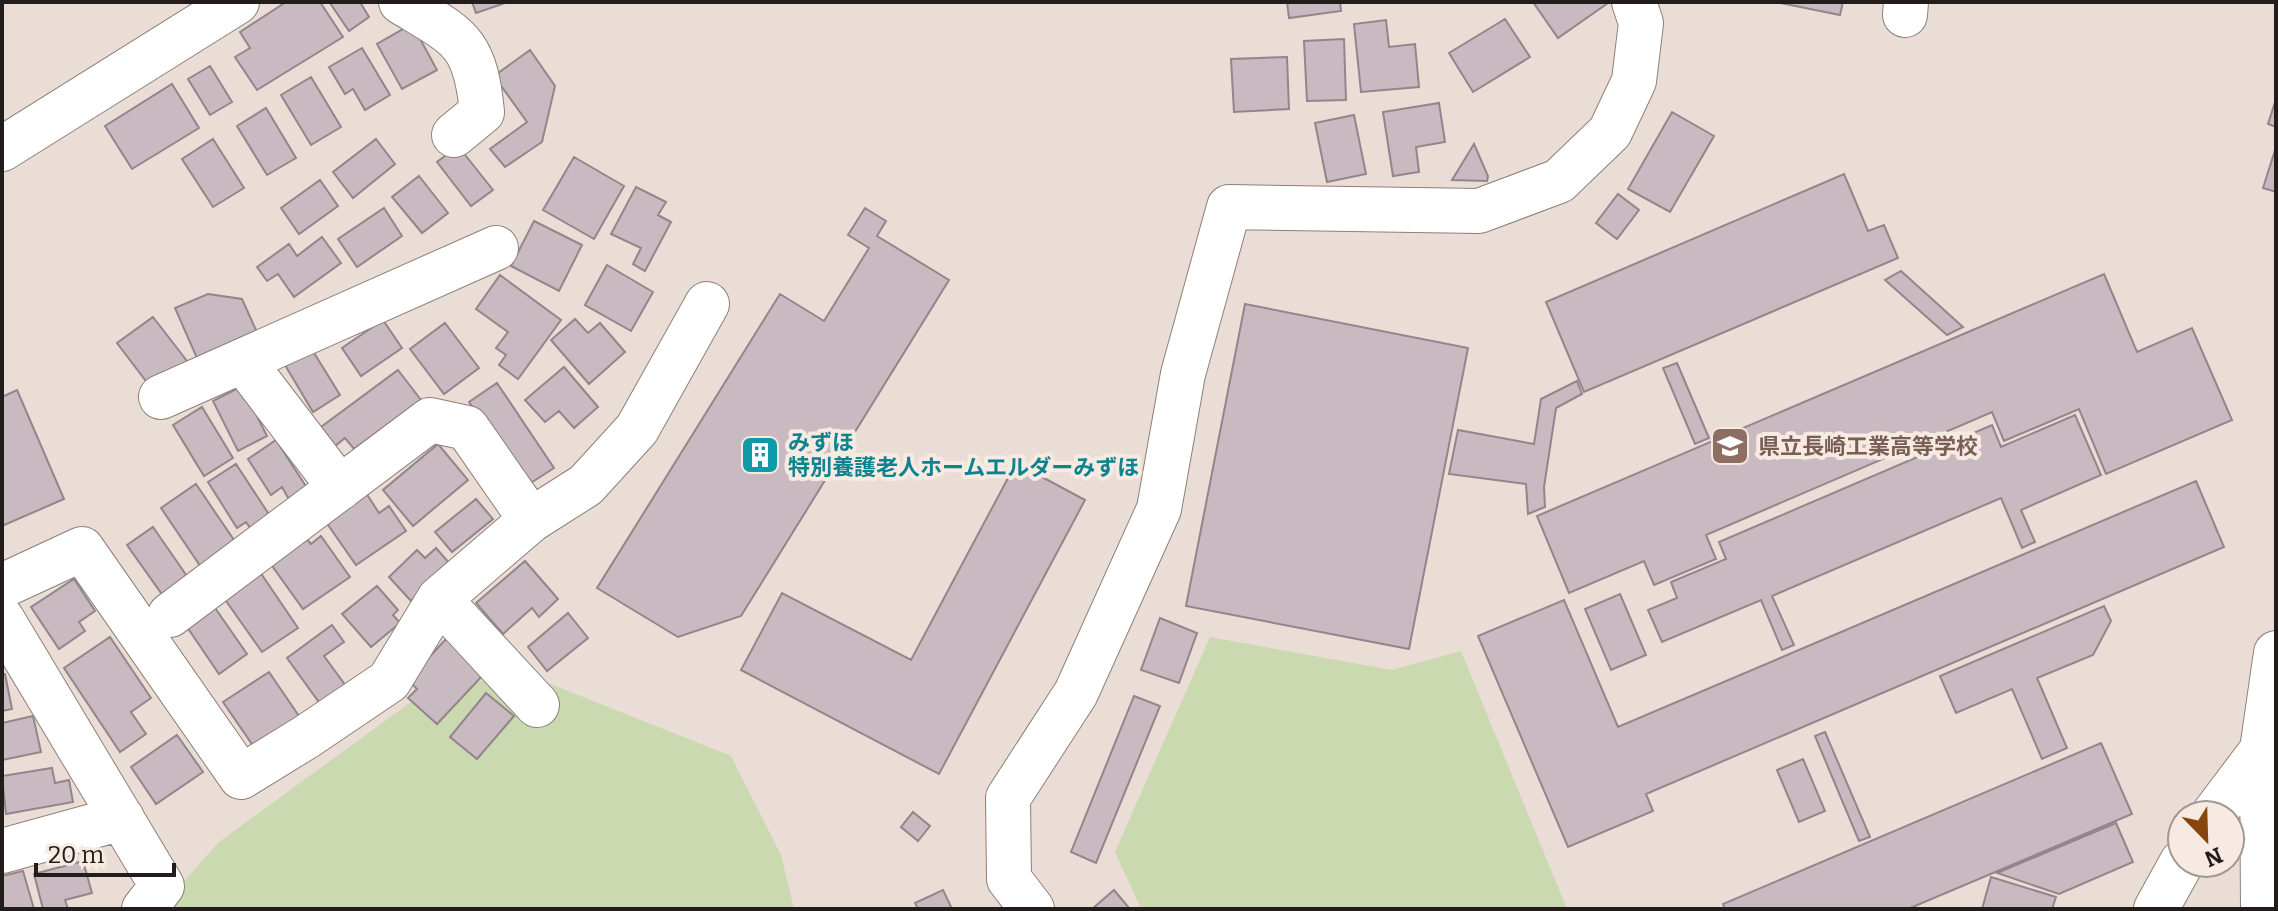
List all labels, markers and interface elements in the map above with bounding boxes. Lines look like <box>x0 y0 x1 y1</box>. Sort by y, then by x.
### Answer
school or university icon: 県立長崎工業高等学校 <box>1709 425 1751 467</box>
place label: みずほ 特別養護老人ホームエルダーみずほ <box>788 429 1139 481</box>
place label: 県立長崎工業高等学校 <box>1758 433 1978 460</box>
building icon: みずほ 特別養護老人ホームエルダーみずほ <box>739 434 781 476</box>
north arrow <box>2166 799 2246 879</box>
scale bar <box>36 827 174 877</box>
text: 20 m <box>48 841 104 869</box>
text: N <box>2201 841 2227 873</box>

